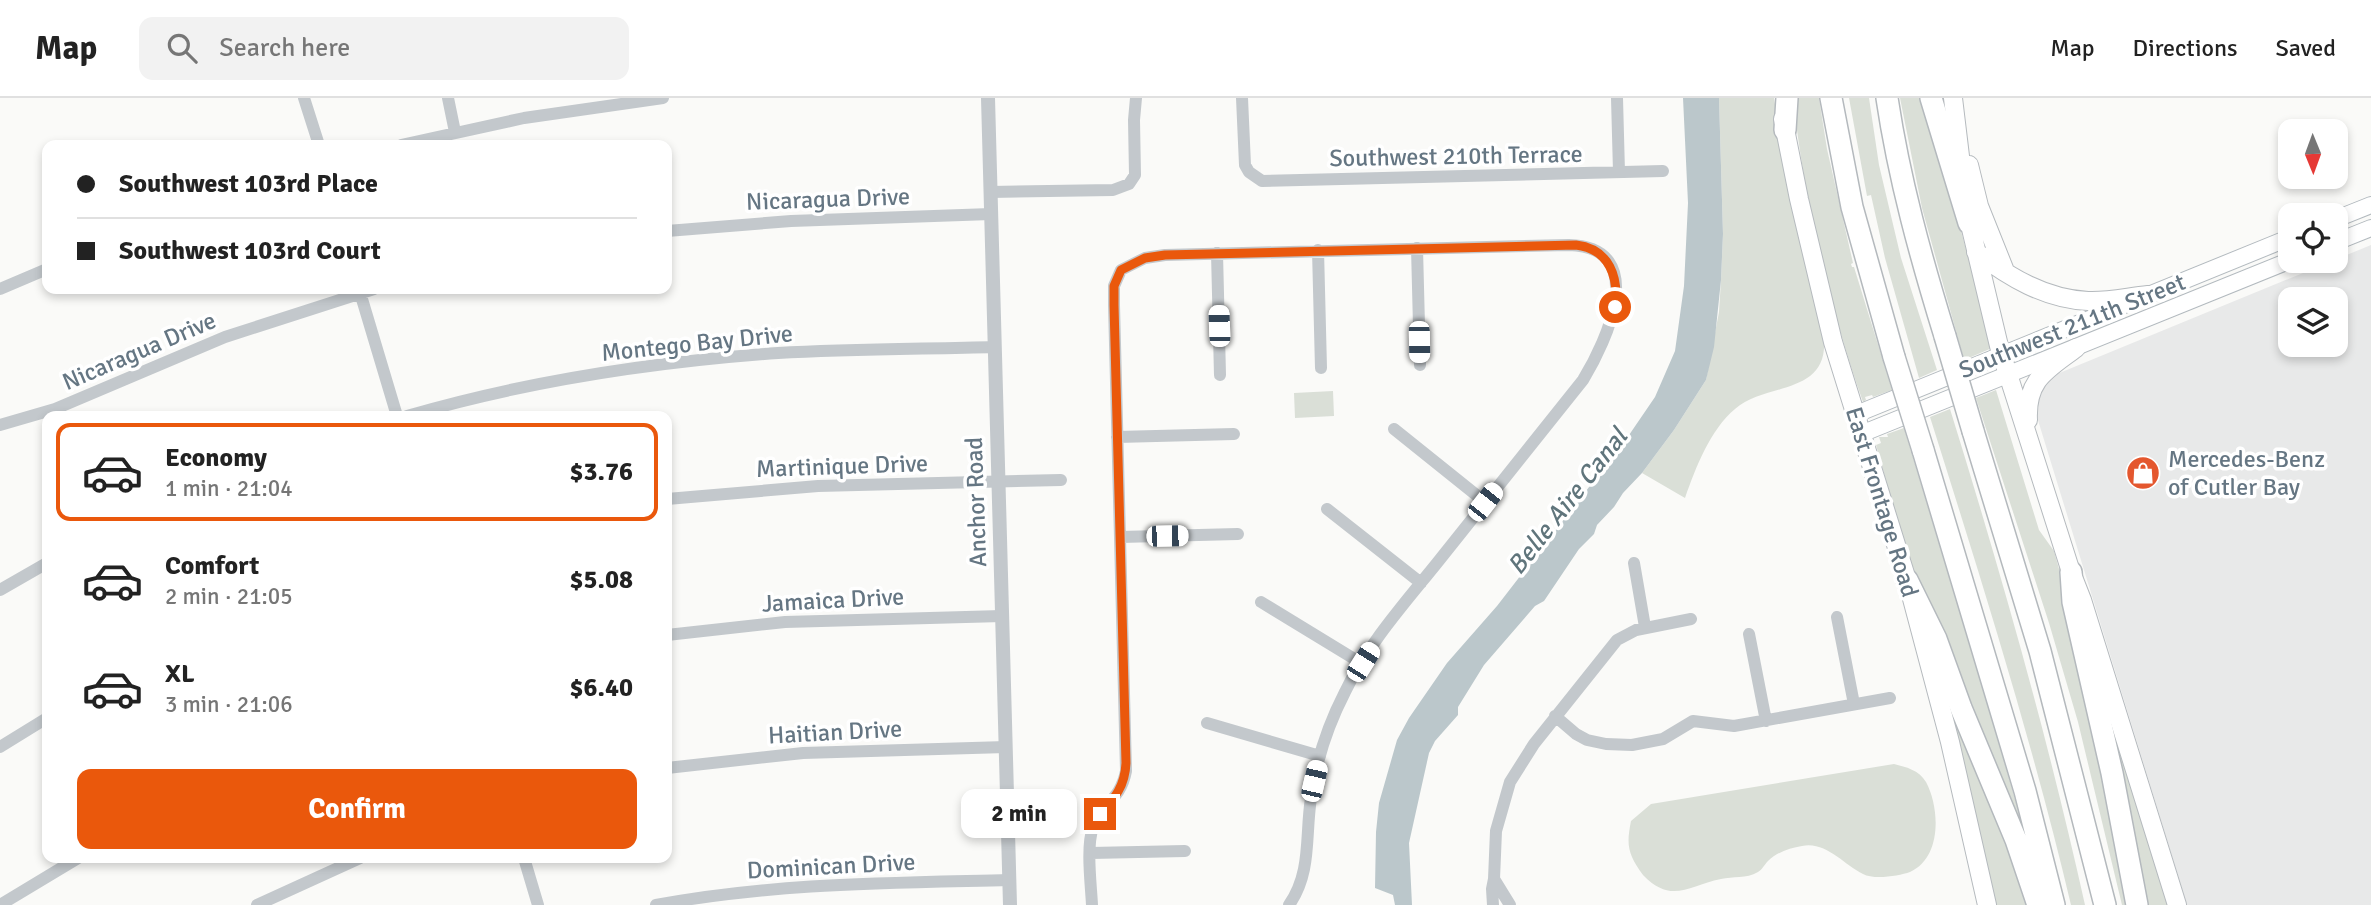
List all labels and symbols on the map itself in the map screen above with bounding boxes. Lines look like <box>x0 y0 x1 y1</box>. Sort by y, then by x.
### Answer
north arrow <box>2278 119 2348 189</box>
street label: Southwest 210th Terrace <box>1329 139 1583 173</box>
street label: Nicaragua Drive <box>746 181 910 217</box>
street label: Southwest 211th Street <box>1954 267 2190 385</box>
route start <box>1599 291 1631 323</box>
street label: Nicaragua Drive <box>58 305 220 397</box>
car <box>1208 305 1231 347</box>
street label: Montego Bay Drive <box>600 318 794 368</box>
car <box>1409 321 1430 363</box>
street label: East Frontage Road <box>1839 403 1925 601</box>
water label: Belle Aire Canal <box>1501 420 1636 581</box>
street label: Anchor Road <box>959 436 993 568</box>
place label: Mercedes-Benz of Cutler Bay <box>2168 444 2325 502</box>
street label: Martinique Drive <box>755 448 929 484</box>
shop icon: Mercedes-Benz of Cutler Bay <box>2124 454 2162 492</box>
car <box>1464 479 1507 525</box>
car <box>1146 525 1189 547</box>
street label: Jamaica Drive <box>761 581 905 619</box>
car <box>1343 639 1384 685</box>
street label: Haitian Drive <box>767 714 903 750</box>
car <box>1300 758 1329 804</box>
callout: 2 min <box>960 790 1076 838</box>
route end <box>1084 798 1116 830</box>
street label: Dominican Drive <box>746 847 916 885</box>

